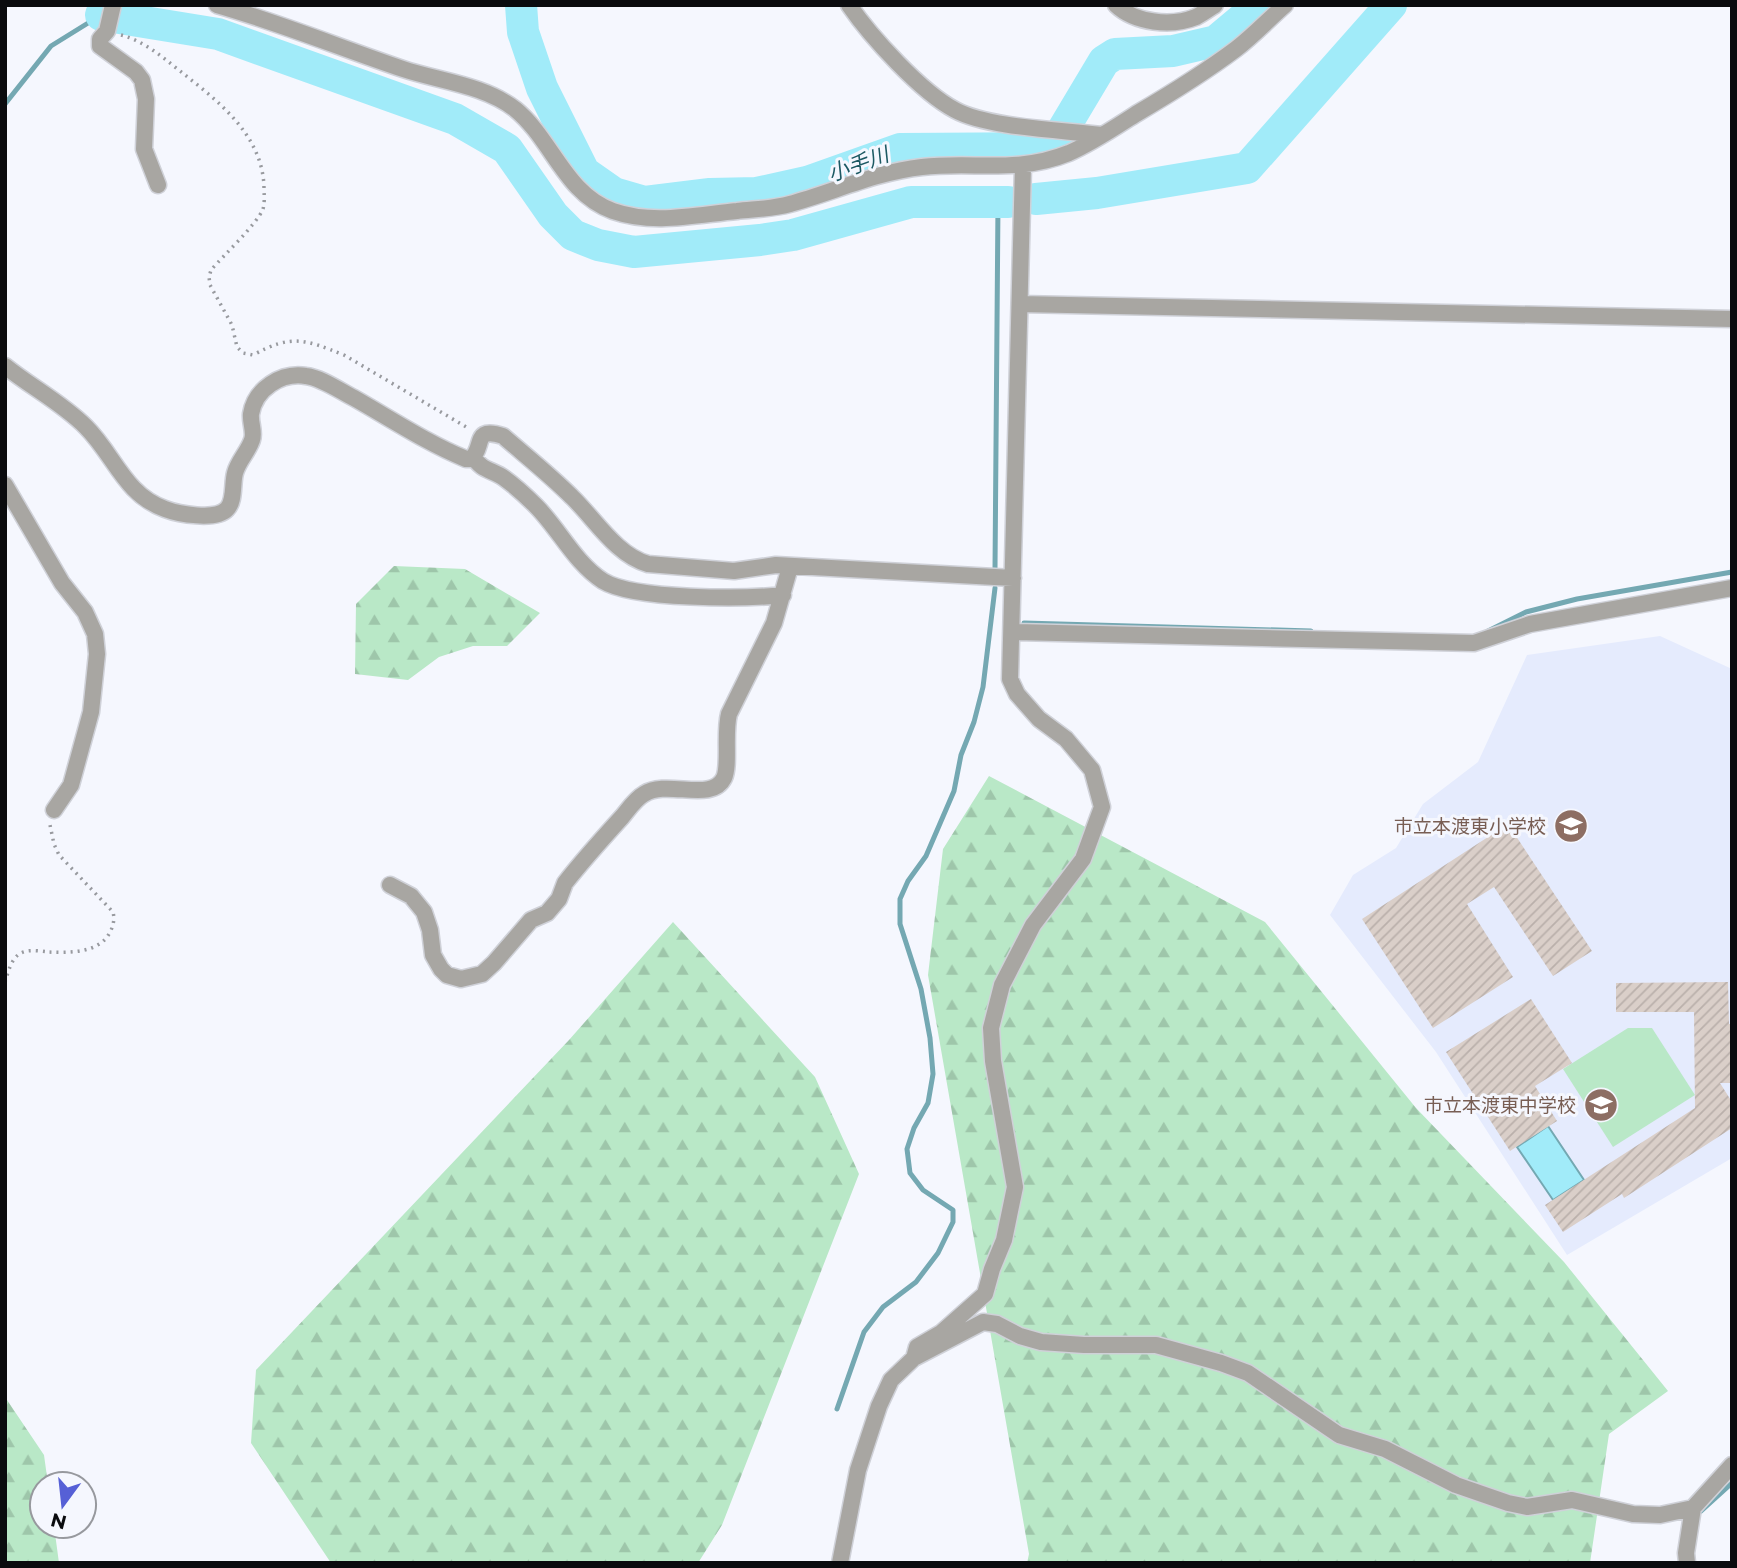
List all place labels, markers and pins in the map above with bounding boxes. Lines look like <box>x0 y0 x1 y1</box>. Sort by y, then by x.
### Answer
school or university icon: 市立本渡東小学校 <box>1552 807 1590 845</box>
place label: 市立本渡東小学校 <box>1394 815 1546 838</box>
school or university icon: 市立本渡東中学校 <box>1582 1086 1620 1124</box>
place label: 市立本渡東中学校 <box>1424 1094 1576 1117</box>

